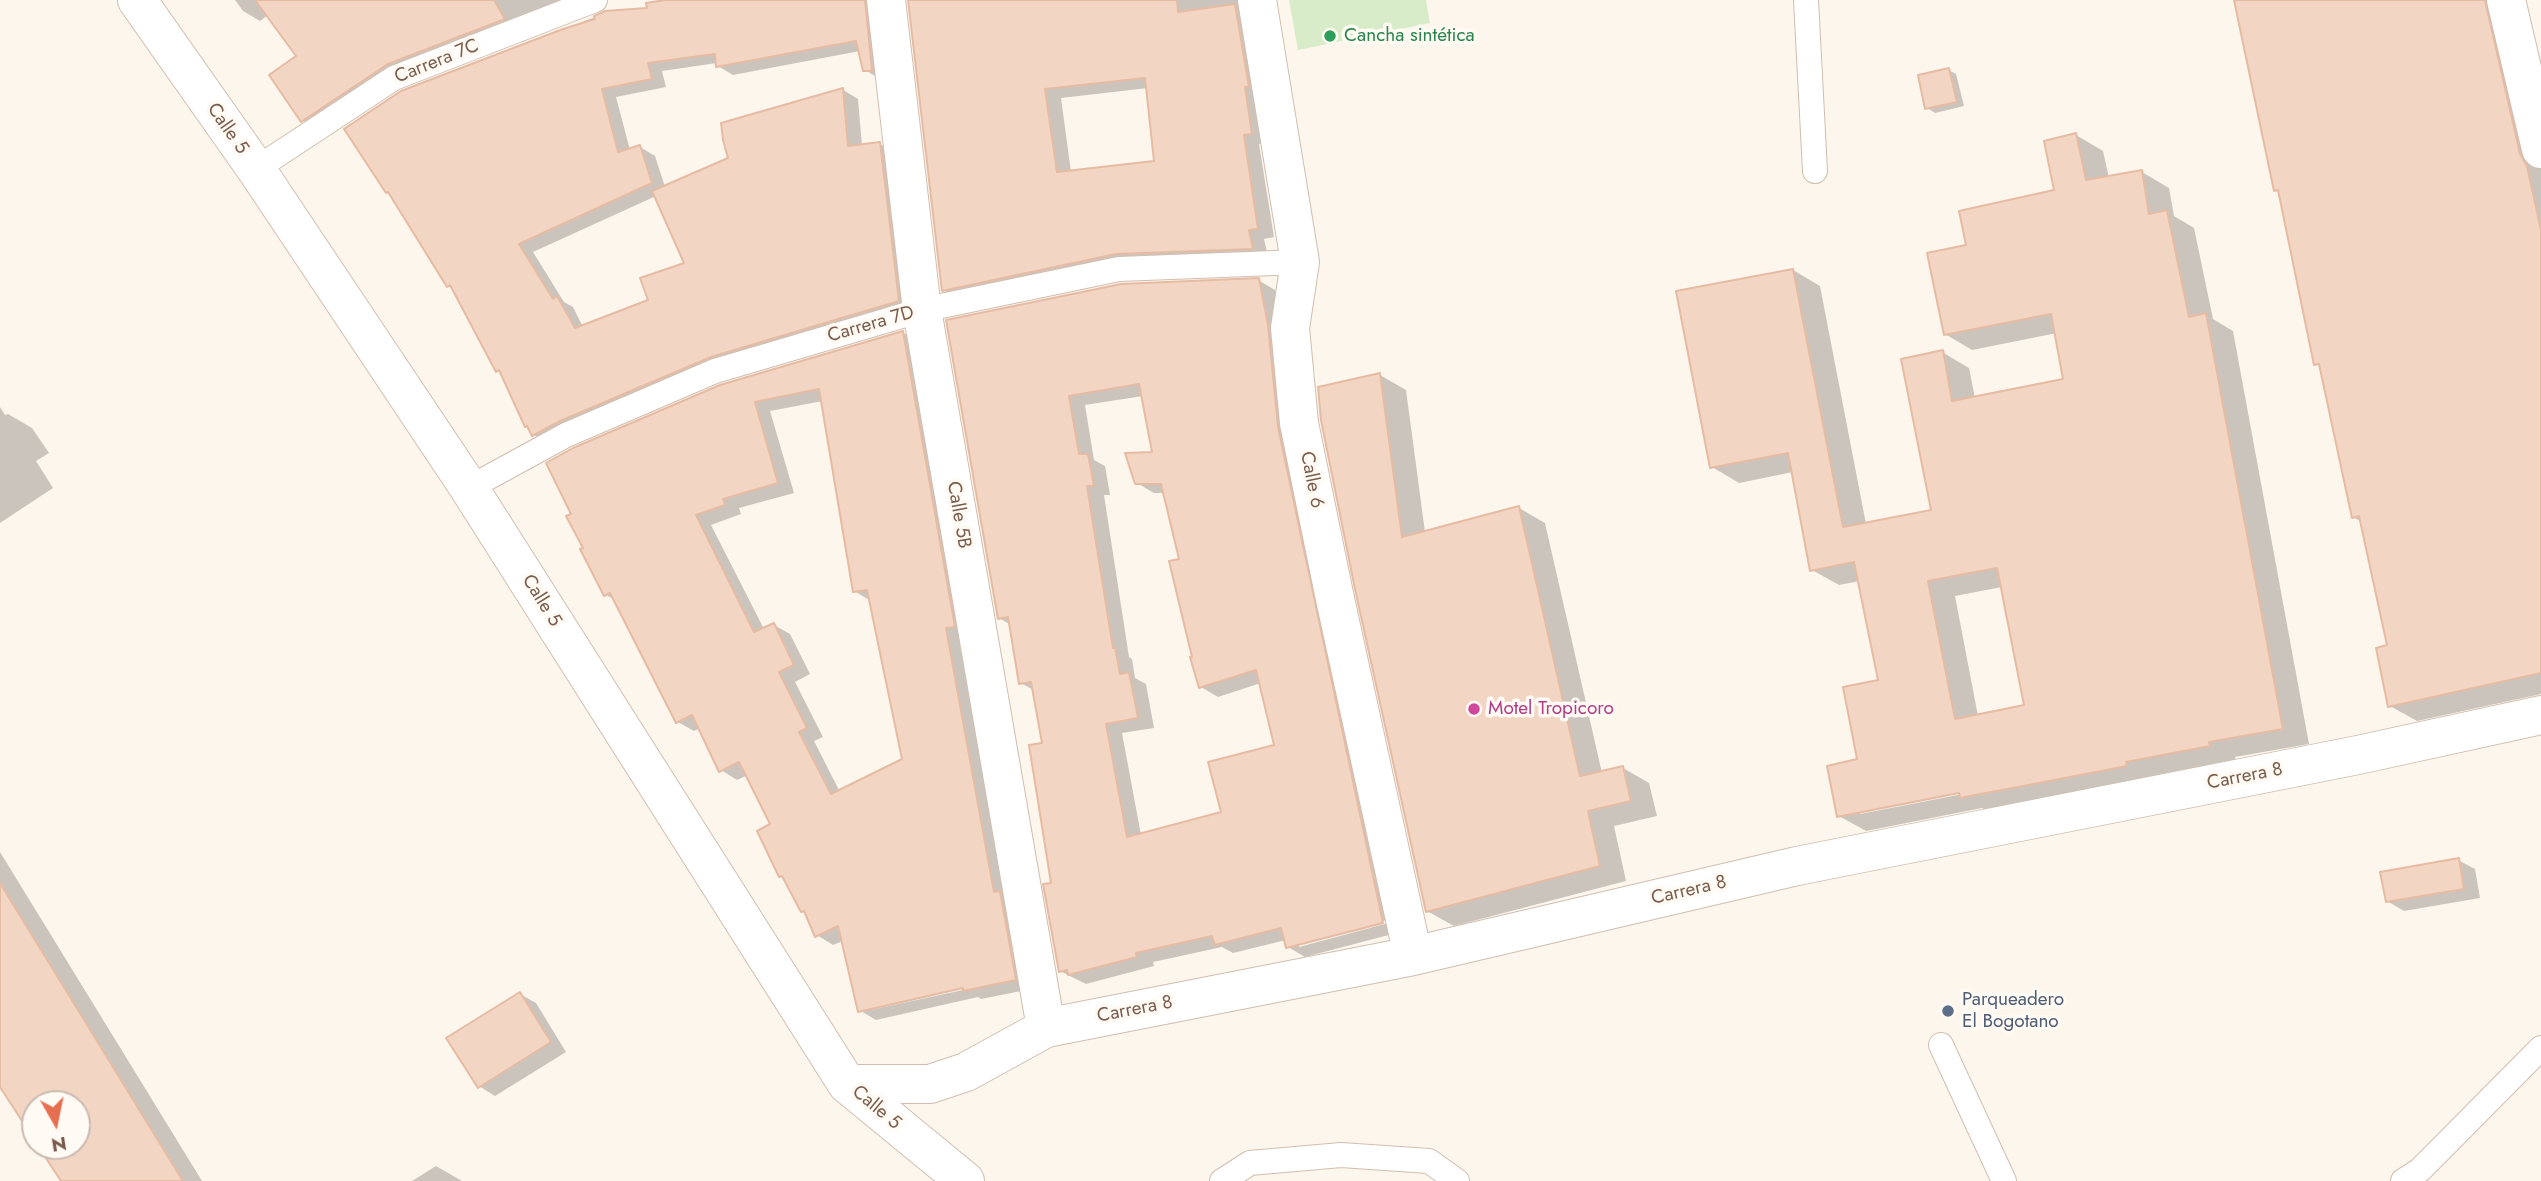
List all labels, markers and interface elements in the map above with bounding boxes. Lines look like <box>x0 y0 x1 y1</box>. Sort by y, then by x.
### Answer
place label: Cancha sintética <box>1344 25 1475 47</box>
marker: Cancha sintética <box>1322 28 1338 44</box>
street label: Carrera 7C <box>392 35 482 89</box>
street label: Calle 5 <box>201 99 253 159</box>
street label: Carrera 7D <box>825 302 917 348</box>
street label: Calle 6 <box>1294 450 1328 510</box>
street label: Calle 5B <box>941 480 975 550</box>
street label: Calle 5 <box>516 571 566 631</box>
place label: Motel Tropicoro <box>1488 698 1614 720</box>
marker: Motel Tropicoro <box>1466 701 1482 717</box>
street label: Carrera 8 <box>2205 759 2285 795</box>
street label: Carrera 8 <box>1649 871 1729 911</box>
place label: Parqueadero El Bogotano <box>1962 989 2064 1033</box>
street label: Carrera 8 <box>1095 992 1175 1028</box>
marker: Parqueadero El Bogotano <box>1940 1003 1956 1019</box>
street label: Calle 5 <box>847 1081 905 1135</box>
north arrow <box>21 1090 91 1160</box>
text: N <box>49 1130 69 1159</box>

